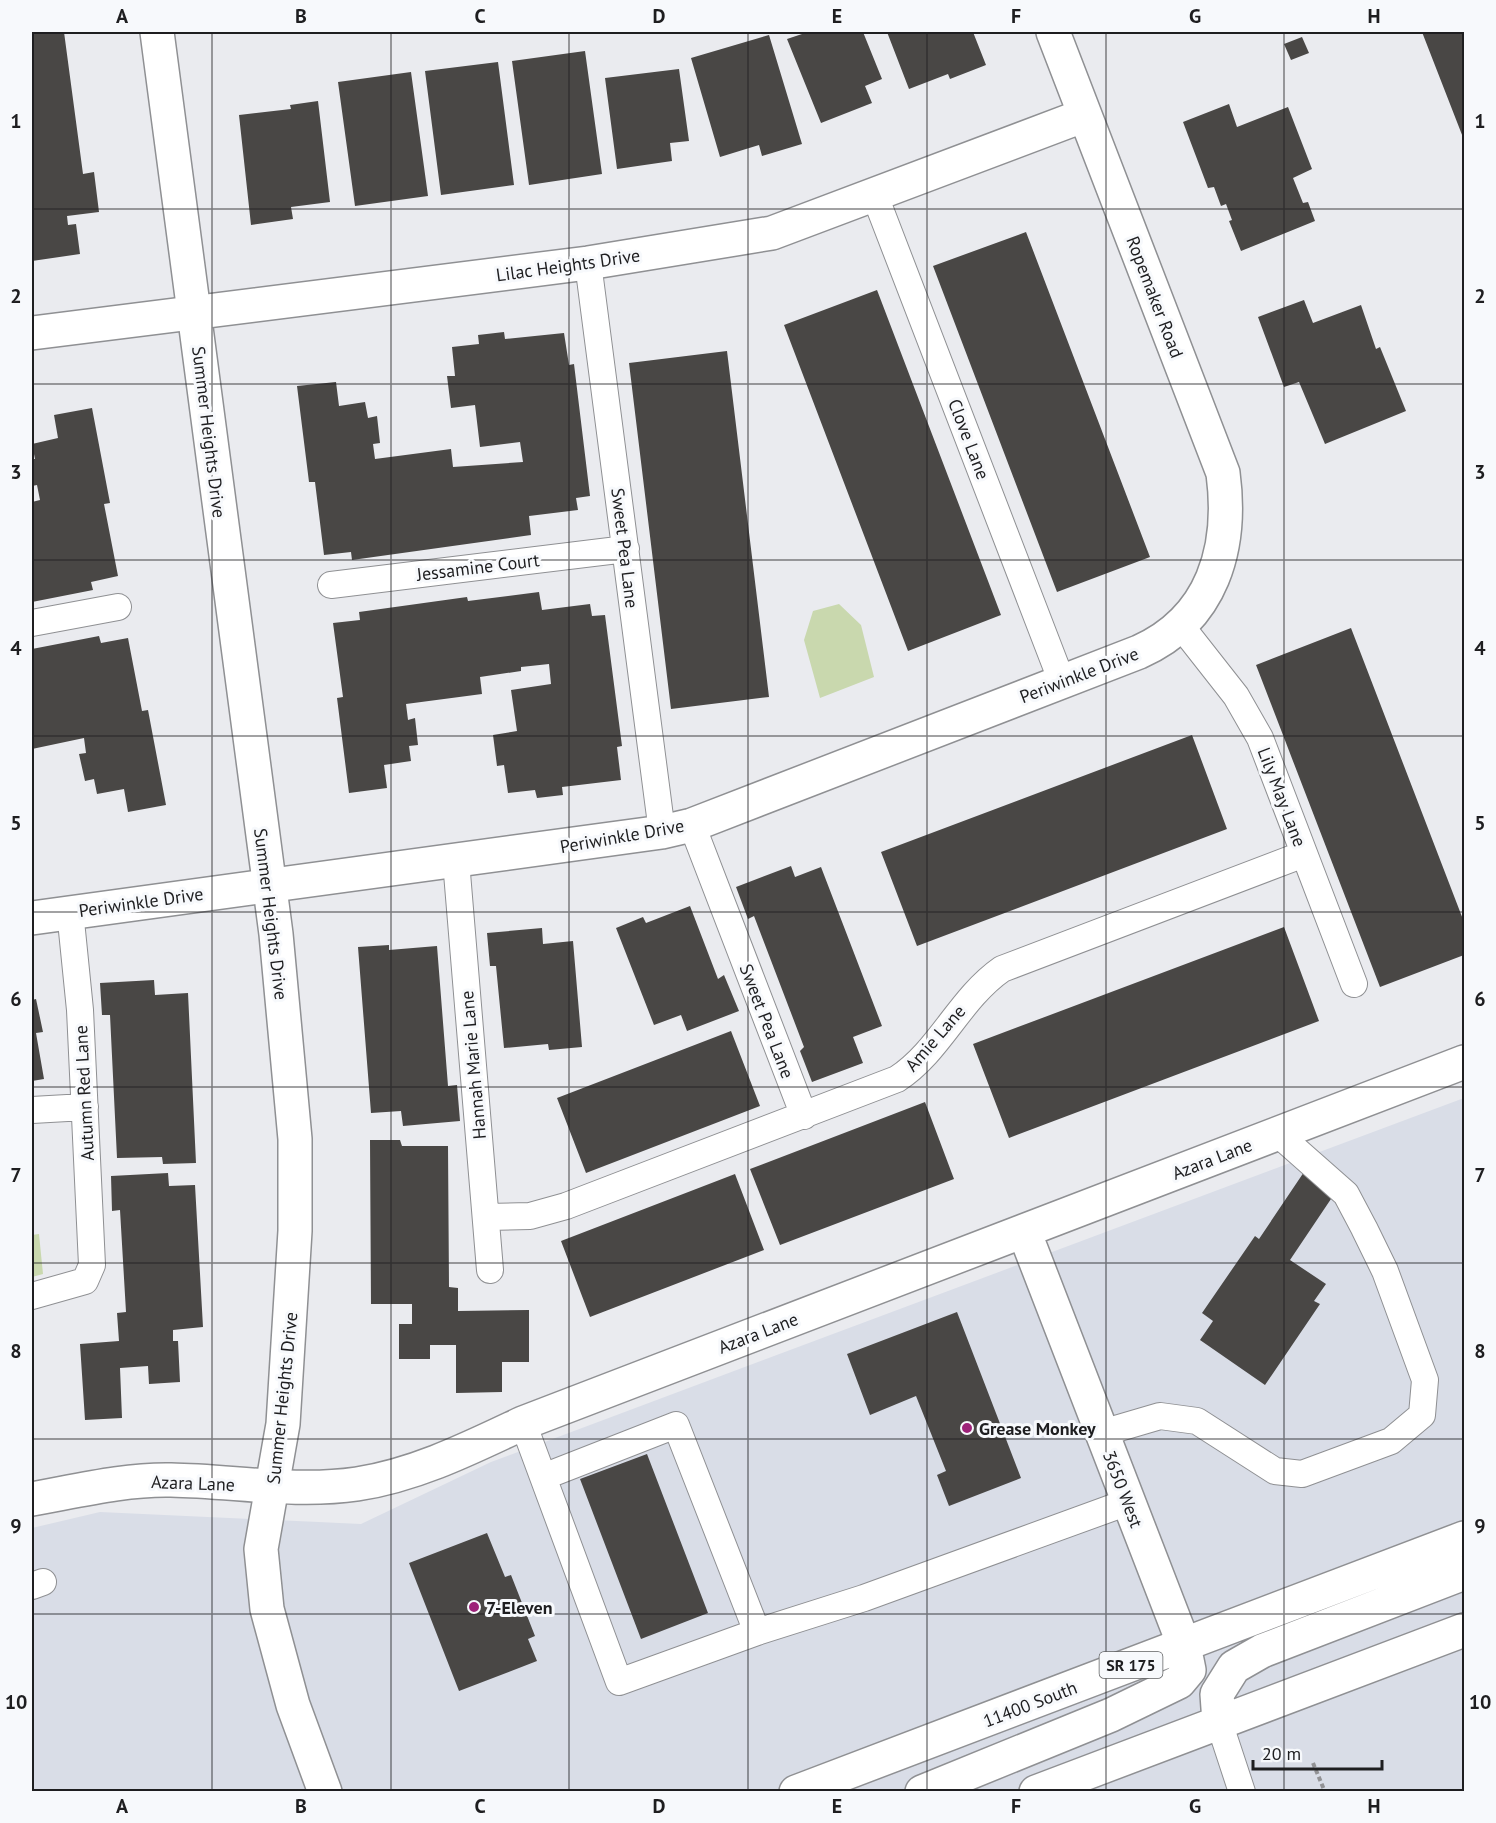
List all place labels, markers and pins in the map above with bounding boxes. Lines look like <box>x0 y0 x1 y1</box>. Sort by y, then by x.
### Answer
place label: Grease Monkey <box>979 1417 1096 1440</box>
marker: Grease Monkey <box>960 1421 974 1435</box>
place label: 7-Eleven <box>486 1596 553 1619</box>
marker: 7-Eleven <box>467 1600 481 1614</box>

